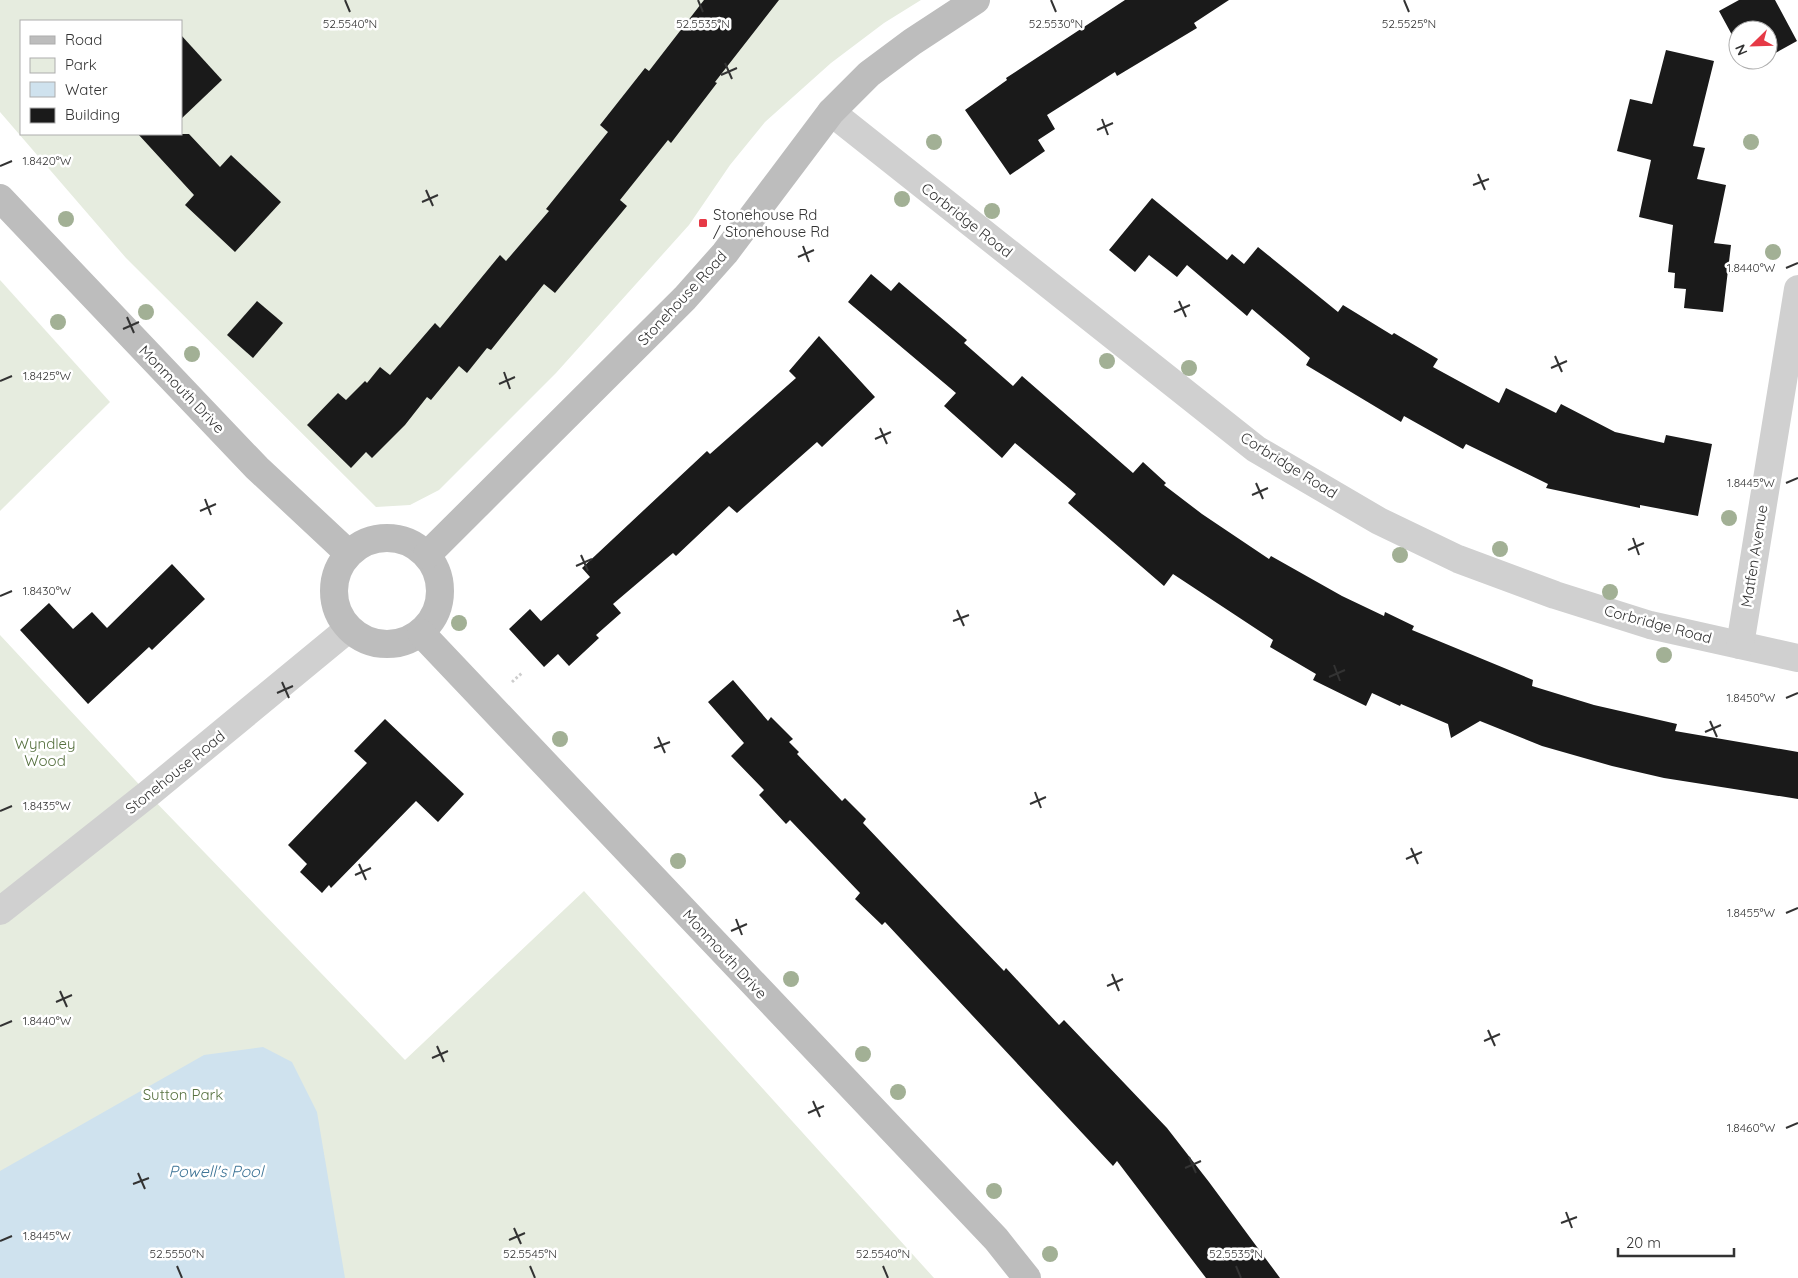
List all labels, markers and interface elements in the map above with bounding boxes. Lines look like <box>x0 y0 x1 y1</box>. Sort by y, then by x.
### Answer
text: 52.5540°N <box>323 16 377 31</box>
text: 52.5535°N <box>676 16 730 31</box>
text: 52.5530°N <box>1029 16 1083 31</box>
text: 52.5525°N <box>1382 16 1436 31</box>
legend <box>20 20 182 135</box>
north arrow <box>1728 20 1778 70</box>
text: Road <box>65 30 102 49</box>
text: N <box>1731 42 1751 58</box>
text: Park <box>65 55 97 74</box>
text: Water <box>65 80 108 99</box>
text: Building <box>65 105 120 124</box>
text: 1.8420°W <box>23 153 72 168</box>
street label: Corbridge Road <box>918 178 1016 262</box>
place label: Stonehouse Rd / Stonehouse Rd <box>713 205 829 241</box>
marker: Stonehouse Rd / Stonehouse Rd <box>697 217 709 229</box>
street label: Stonehouse Road <box>633 247 731 349</box>
text: 1.8440°W <box>1727 260 1776 275</box>
street label: Monmouth Drive <box>135 341 229 437</box>
text: 1.8425°W <box>23 368 71 383</box>
street label: Corbridge Road <box>1237 428 1341 502</box>
text: 1.8445°W <box>1727 475 1775 490</box>
street label: Matfen Avenue <box>1737 503 1771 609</box>
text: 1.8430°W <box>23 583 72 598</box>
street label: Corbridge Road <box>1602 601 1714 647</box>
text: 1.8450°W <box>1727 690 1776 705</box>
street label: Stonehouse Road <box>121 726 229 818</box>
park label: Wyndley Wood <box>15 734 76 770</box>
text: 1.8435°W <box>23 798 71 813</box>
street label: Monmouth Drive <box>679 905 771 1003</box>
text: 1.8455°W <box>1727 905 1775 920</box>
text: 1.8440°W <box>23 1013 72 1028</box>
park label: Sutton Park <box>143 1085 223 1104</box>
text: 1.8460°W <box>1727 1120 1776 1135</box>
water label: Powell's Pool <box>169 1161 266 1181</box>
scale bar <box>1618 1226 1734 1258</box>
text: 1.8445°W <box>23 1228 71 1243</box>
text: 20 m <box>1626 1233 1661 1252</box>
text: 52.5550°N <box>150 1246 204 1261</box>
text: 52.5545°N <box>503 1246 557 1261</box>
text: 52.5540°N <box>856 1246 910 1261</box>
text: 52.5535°N <box>1209 1246 1263 1261</box>

